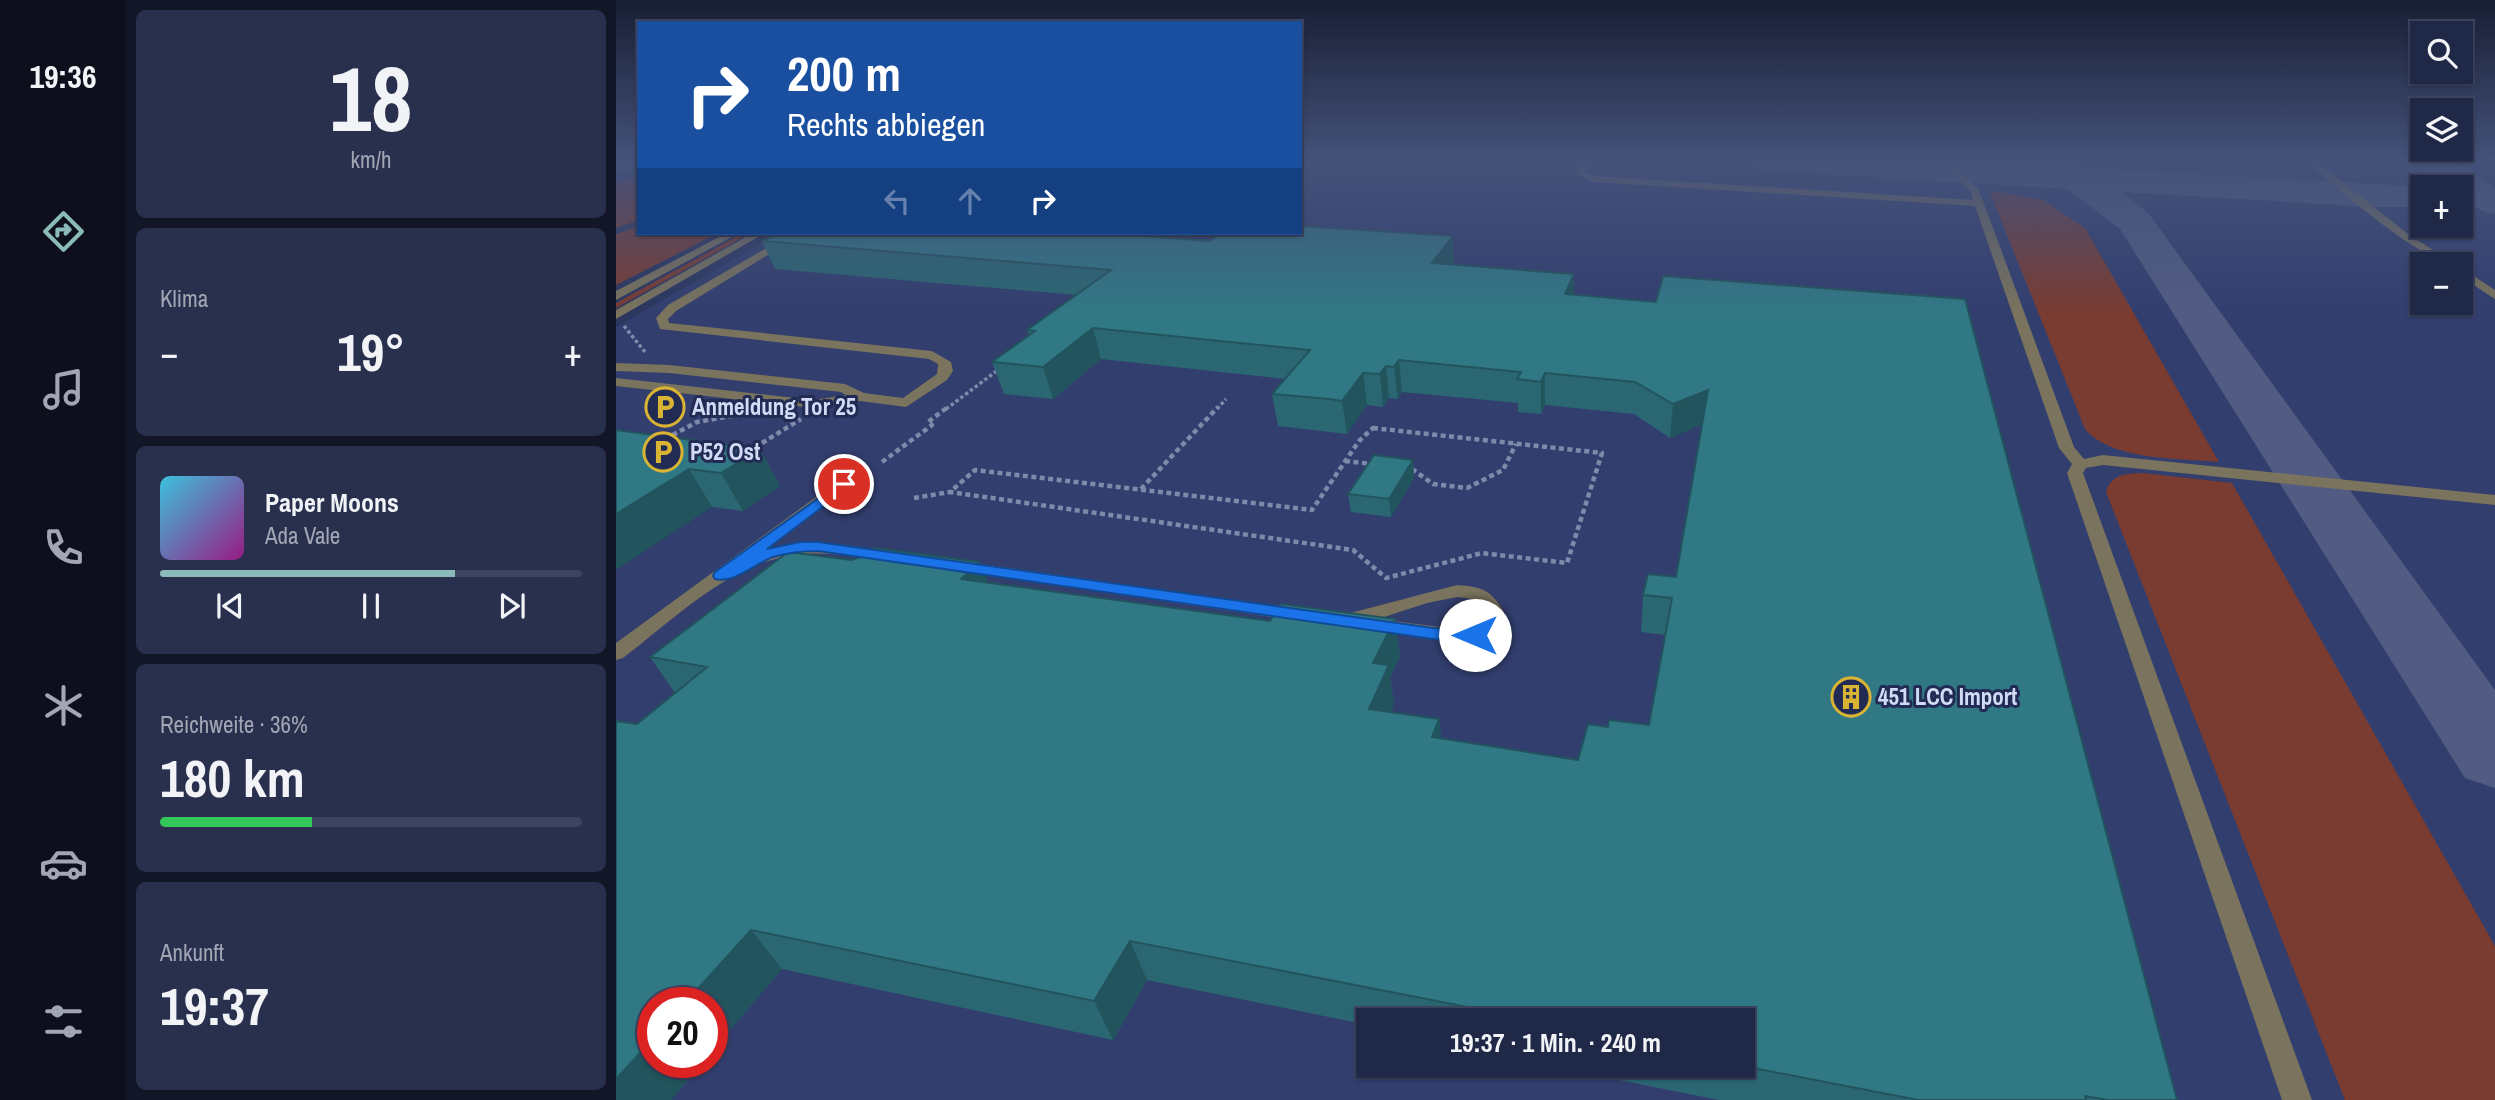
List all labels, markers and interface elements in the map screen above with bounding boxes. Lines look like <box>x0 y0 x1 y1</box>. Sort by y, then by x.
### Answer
map controls <box>2410 21 2473 315</box>
button: search <box>2410 21 2473 84</box>
text: 18 <box>330 37 413 159</box>
text: 200 m <box>787 40 901 106</box>
icon: right <box>672 49 763 140</box>
text: 19:36 <box>29 55 97 98</box>
button: layers <box>2410 98 2473 161</box>
text: Rechts abbiegen <box>787 103 985 146</box>
text: km/h <box>351 144 391 175</box>
button: + <box>2410 175 2473 238</box>
icon: left <box>878 182 916 220</box>
icon: ahead <box>951 182 989 220</box>
icon: right <box>1024 182 1062 220</box>
icon: directions <box>39 207 88 256</box>
button: − <box>2410 252 2473 315</box>
text: Klima <box>160 283 208 314</box>
text: 19° <box>337 317 405 387</box>
text: − <box>160 327 178 378</box>
text: + <box>564 327 582 378</box>
icon: music <box>39 365 88 414</box>
parking icon: Anmeldung Tor 25 <box>644 386 686 428</box>
place label: Anmeldung Tor 25 <box>692 391 856 422</box>
parking icon: P52 Ost <box>642 431 684 473</box>
place label: P52 Ost <box>690 436 760 467</box>
pin <box>814 454 874 514</box>
icon: arrive <box>825 465 863 503</box>
text: Paper Moons <box>265 485 399 520</box>
text: Ada Vale <box>265 520 340 551</box>
icon: phone <box>39 523 88 572</box>
icon: previous <box>211 587 249 625</box>
icon: pause <box>352 587 390 625</box>
icon: next <box>493 587 531 625</box>
position arrow <box>1438 598 1512 672</box>
building icon: 451 LCC Import <box>1830 676 1872 718</box>
icon: climate <box>39 681 88 730</box>
place label: 451 LCC Import <box>1878 681 2017 712</box>
text: Reichweite · 36% <box>160 709 308 740</box>
text: 180 km <box>160 743 305 813</box>
icon: car <box>39 839 88 888</box>
text: Ankunft <box>160 937 224 968</box>
text: 19:37 <box>160 971 269 1041</box>
speed limit sign: 20 <box>637 987 728 1078</box>
icon: filters <box>39 997 88 1046</box>
text: 19:37 · 1 Min. · 240 m <box>1450 1025 1661 1060</box>

